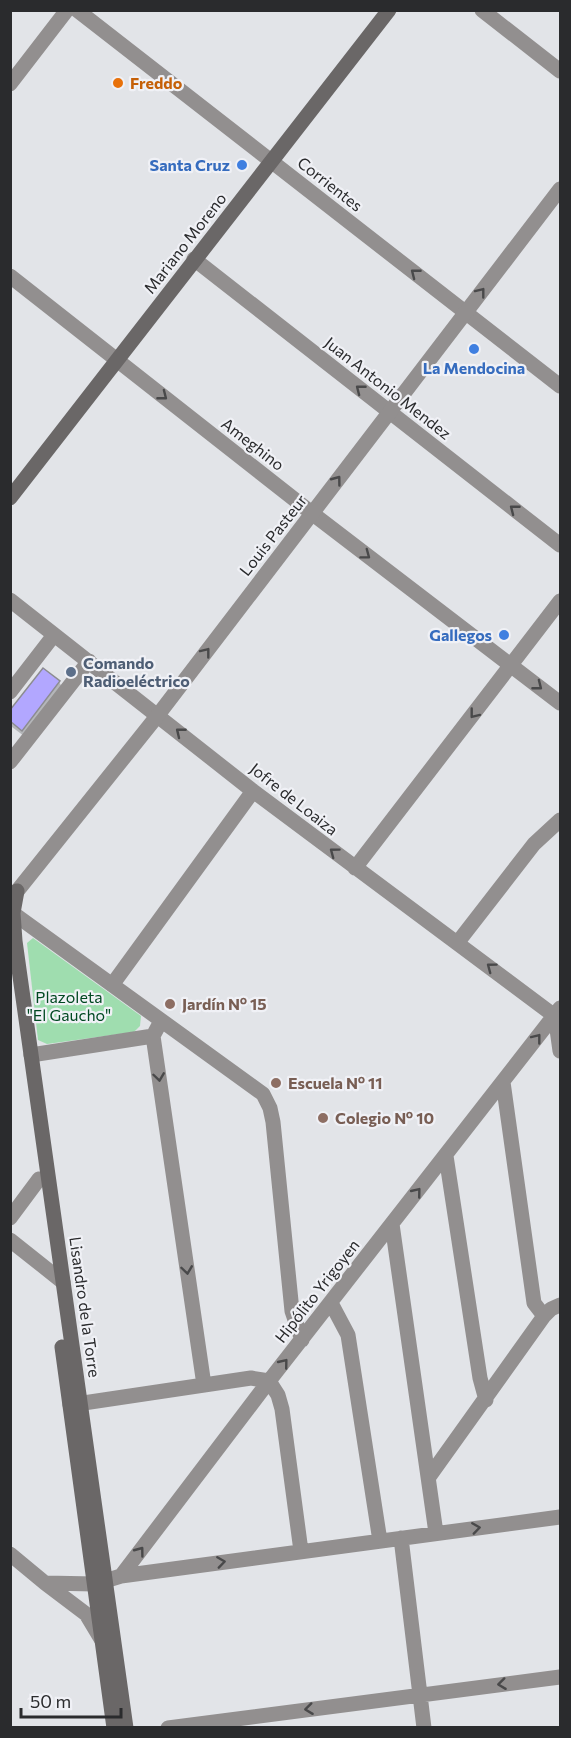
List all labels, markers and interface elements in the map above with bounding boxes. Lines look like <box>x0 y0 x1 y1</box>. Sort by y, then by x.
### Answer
place label: Freddo <box>130 73 183 92</box>
marker: Freddo <box>111 76 125 90</box>
street label: Corrientes <box>294 152 367 215</box>
place label: Santa Cruz <box>150 155 230 174</box>
marker: Santa Cruz <box>235 158 249 172</box>
street label: Mariano Moreno <box>139 189 230 297</box>
one-way arrow <box>410 270 421 281</box>
one-way arrow <box>474 287 485 298</box>
street label: Juan Antonio Mendez <box>321 332 455 443</box>
marker: La Mendocina <box>467 342 481 356</box>
place label: La Mendocina <box>423 358 525 377</box>
one-way arrow <box>356 386 367 397</box>
one-way arrow <box>157 388 168 399</box>
street label: Ameghino <box>218 413 288 474</box>
one-way arrow <box>330 476 341 487</box>
street label: Louis Pasteur <box>235 490 311 579</box>
one-way arrow <box>510 505 521 516</box>
one-way arrow <box>360 547 371 558</box>
place label: Gallegos <box>429 625 492 644</box>
marker: Gallegos <box>497 628 511 642</box>
one-way arrow <box>199 647 210 658</box>
place label: Comando Radioeléctrico <box>83 653 190 690</box>
marker: Comando Radioeléctrico <box>64 665 78 679</box>
one-way arrow <box>531 679 542 690</box>
one-way arrow <box>470 707 481 718</box>
one-way arrow <box>176 728 187 739</box>
street label: Jofre de Loaiza <box>247 758 342 839</box>
one-way arrow <box>330 848 341 859</box>
one-way arrow <box>487 963 498 974</box>
park label: Plazoleta "El Gaucho" <box>27 987 111 1024</box>
place label: Jardín Nº 15 <box>182 994 267 1013</box>
marker: Jardín Nº 15 <box>163 997 177 1011</box>
one-way arrow <box>529 1034 540 1045</box>
one-way arrow <box>153 1073 165 1082</box>
place label: Escuela Nº 11 <box>288 1073 383 1092</box>
marker: Escuela Nº 11 <box>269 1076 283 1090</box>
place label: Colegio Nº 10 <box>335 1108 434 1127</box>
marker: Colegio Nº 10 <box>316 1111 330 1125</box>
one-way arrow <box>409 1188 420 1199</box>
street label: Lisandro de la Torre <box>66 1235 105 1378</box>
street label: Hipólito Yrigoyen <box>270 1235 363 1346</box>
one-way arrow <box>181 1266 193 1275</box>
one-way arrow <box>277 1359 288 1370</box>
one-way arrow <box>472 1522 481 1534</box>
one-way arrow <box>133 1546 144 1557</box>
one-way arrow <box>216 1557 225 1569</box>
one-way arrow <box>498 1678 507 1690</box>
scale bar <box>21 1681 122 1719</box>
text: 50 m <box>30 1690 71 1712</box>
one-way arrow <box>305 1703 314 1715</box>

